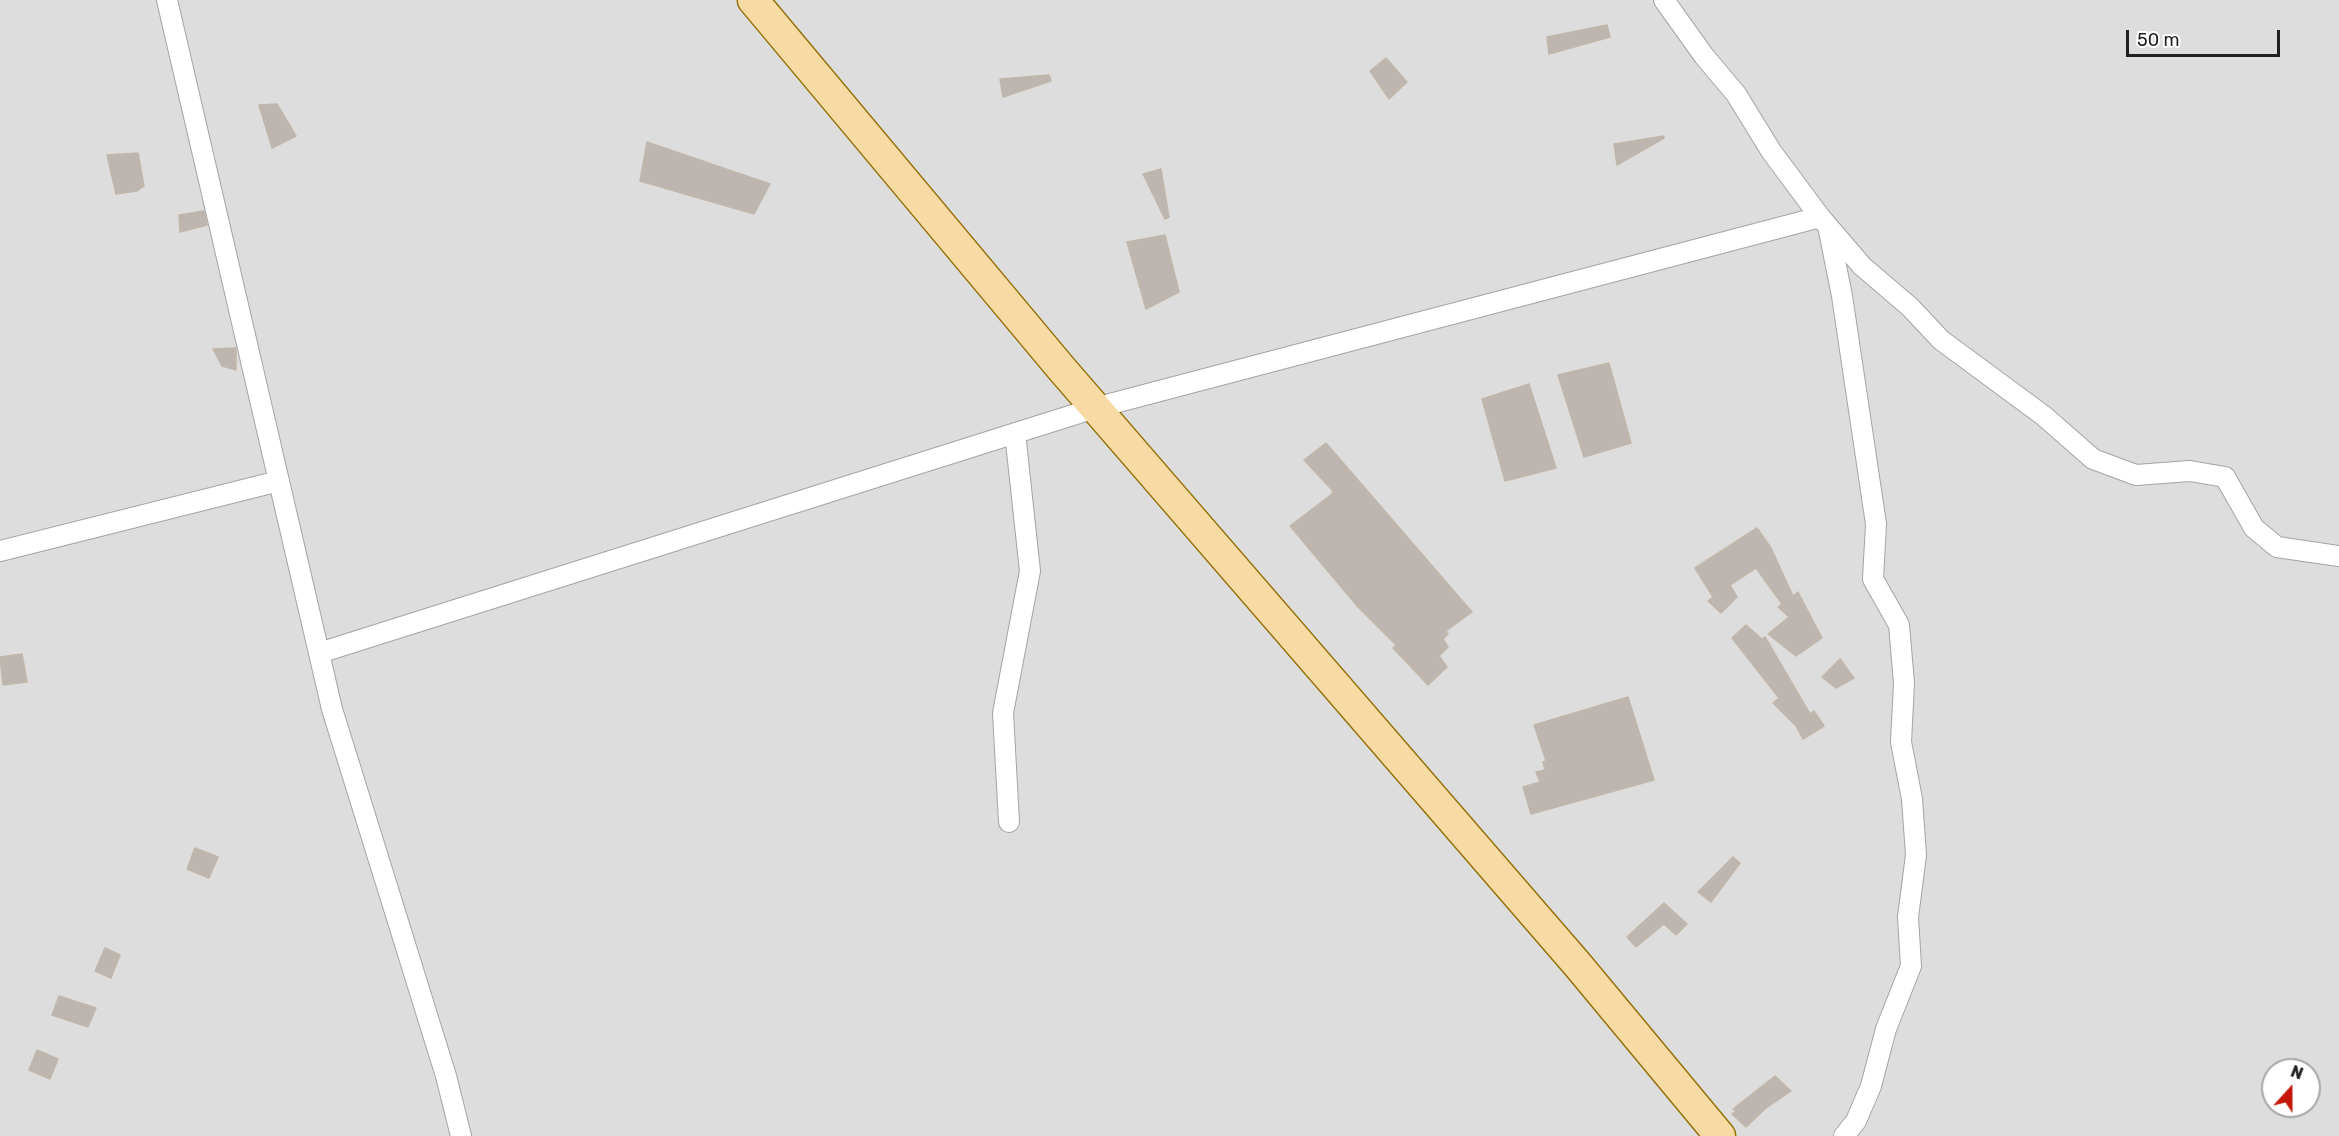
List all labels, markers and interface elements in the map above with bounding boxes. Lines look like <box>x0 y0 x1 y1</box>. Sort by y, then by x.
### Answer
scale bar <box>2129 18 2284 56</box>
text: 50 m <box>2137 29 2180 51</box>
north arrow <box>2261 1058 2321 1118</box>
text: N <box>2288 1062 2306 1084</box>

